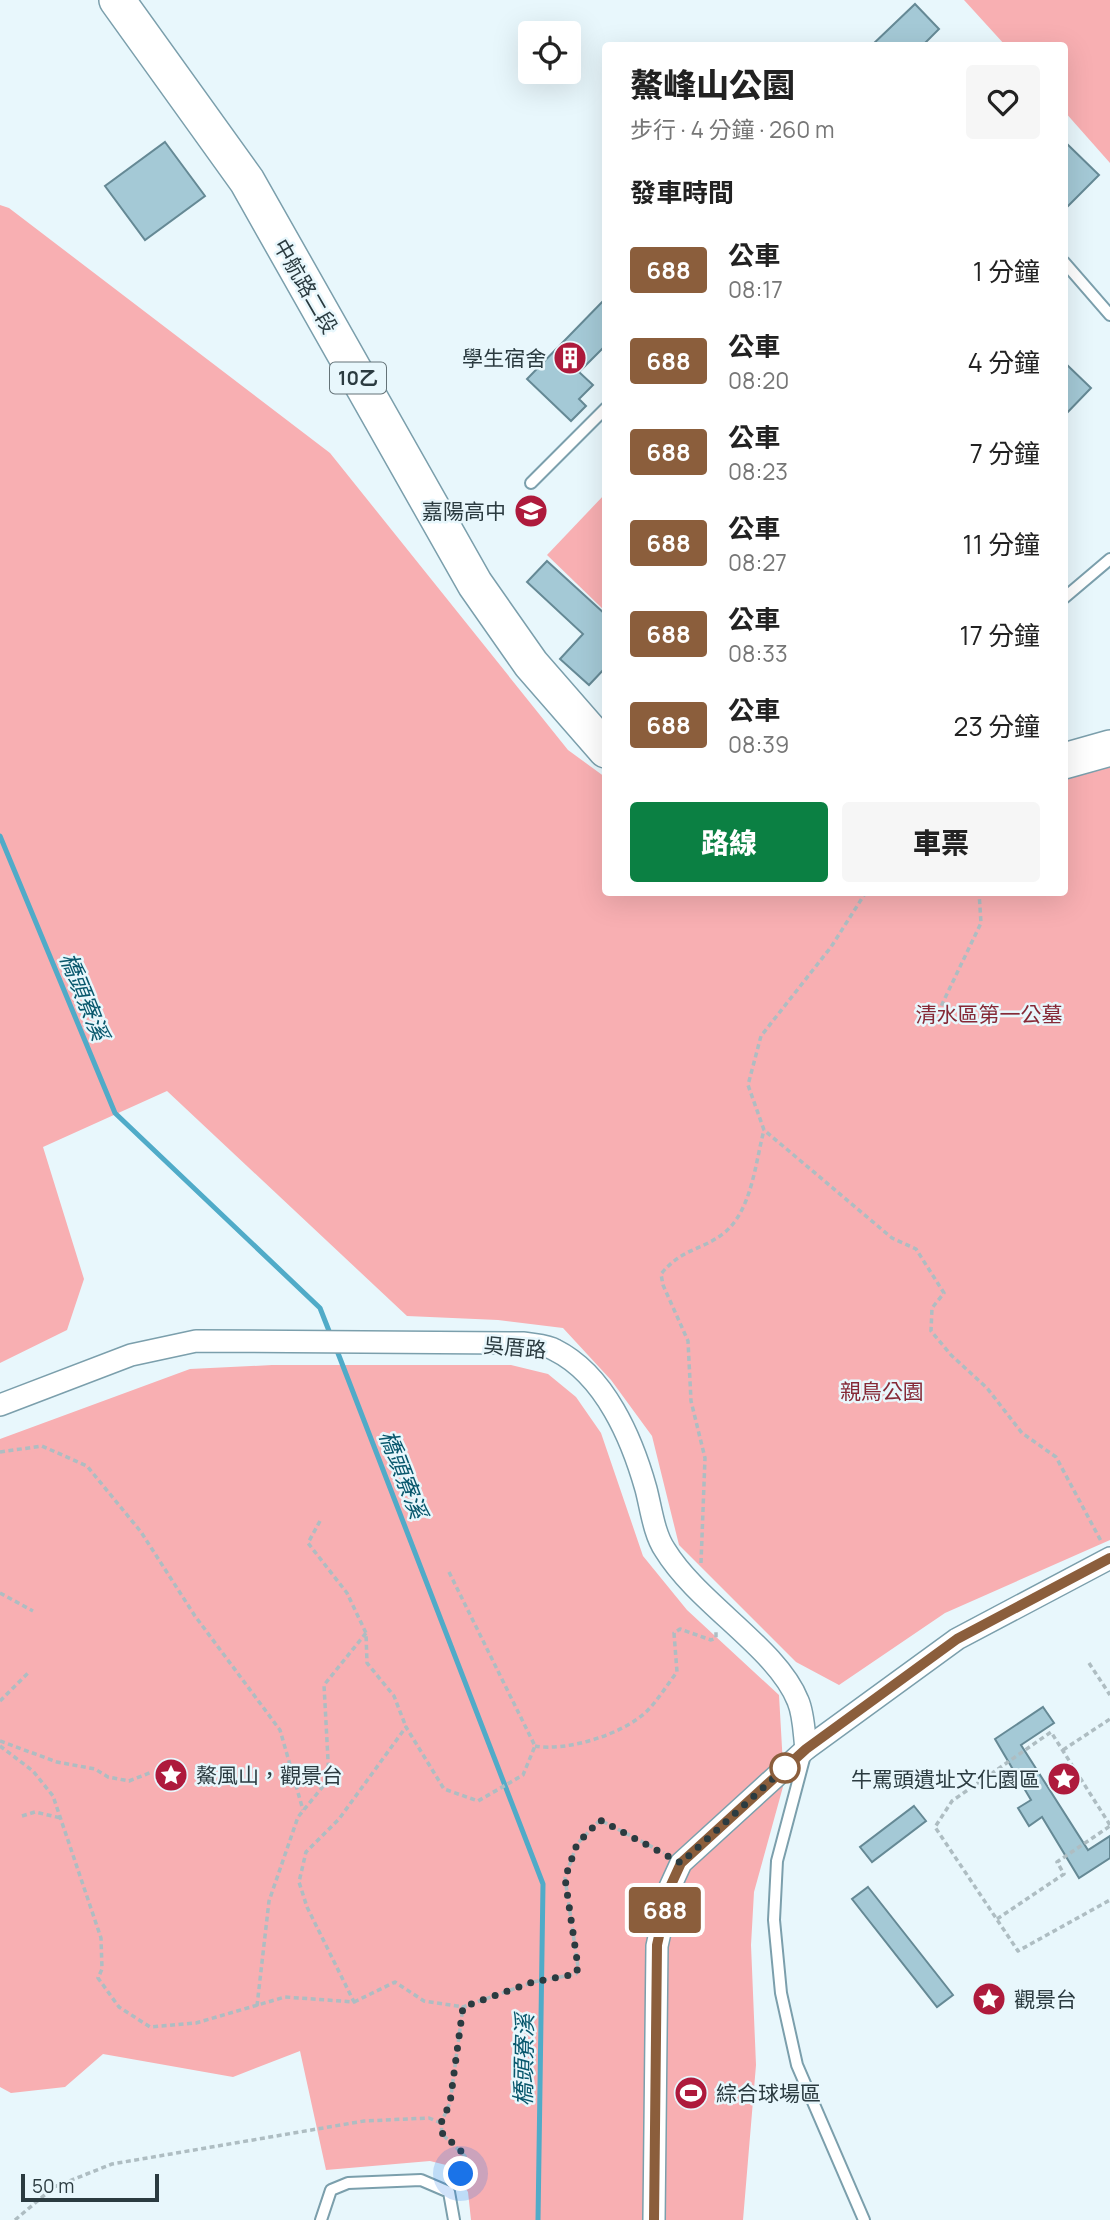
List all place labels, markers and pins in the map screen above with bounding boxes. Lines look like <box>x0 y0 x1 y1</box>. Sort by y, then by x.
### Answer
building icon: 學生宿舍 <box>551 339 589 377</box>
place label: 學生宿舍 <box>462 344 546 372</box>
school or university icon: 嘉陽高中 <box>512 492 550 530</box>
place label: 嘉陽高中 <box>422 497 506 525</box>
unlabelled marker <box>770 1753 800 1783</box>
place icon: 鰲風山，觀景台 <box>152 1756 190 1794</box>
place icon: 牛罵頭遺址文化園區 <box>1045 1760 1083 1798</box>
place label: 鰲風山，觀景台 <box>196 1761 343 1789</box>
place label: 牛罵頭遺址文化園區 <box>851 1765 1040 1793</box>
place icon: 觀景台 <box>970 1980 1008 2018</box>
place label: 觀景台 <box>1014 1985 1077 2013</box>
sports icon: 綜合球場區 <box>672 2074 710 2112</box>
place label: 綜合球場區 <box>716 2079 821 2107</box>

